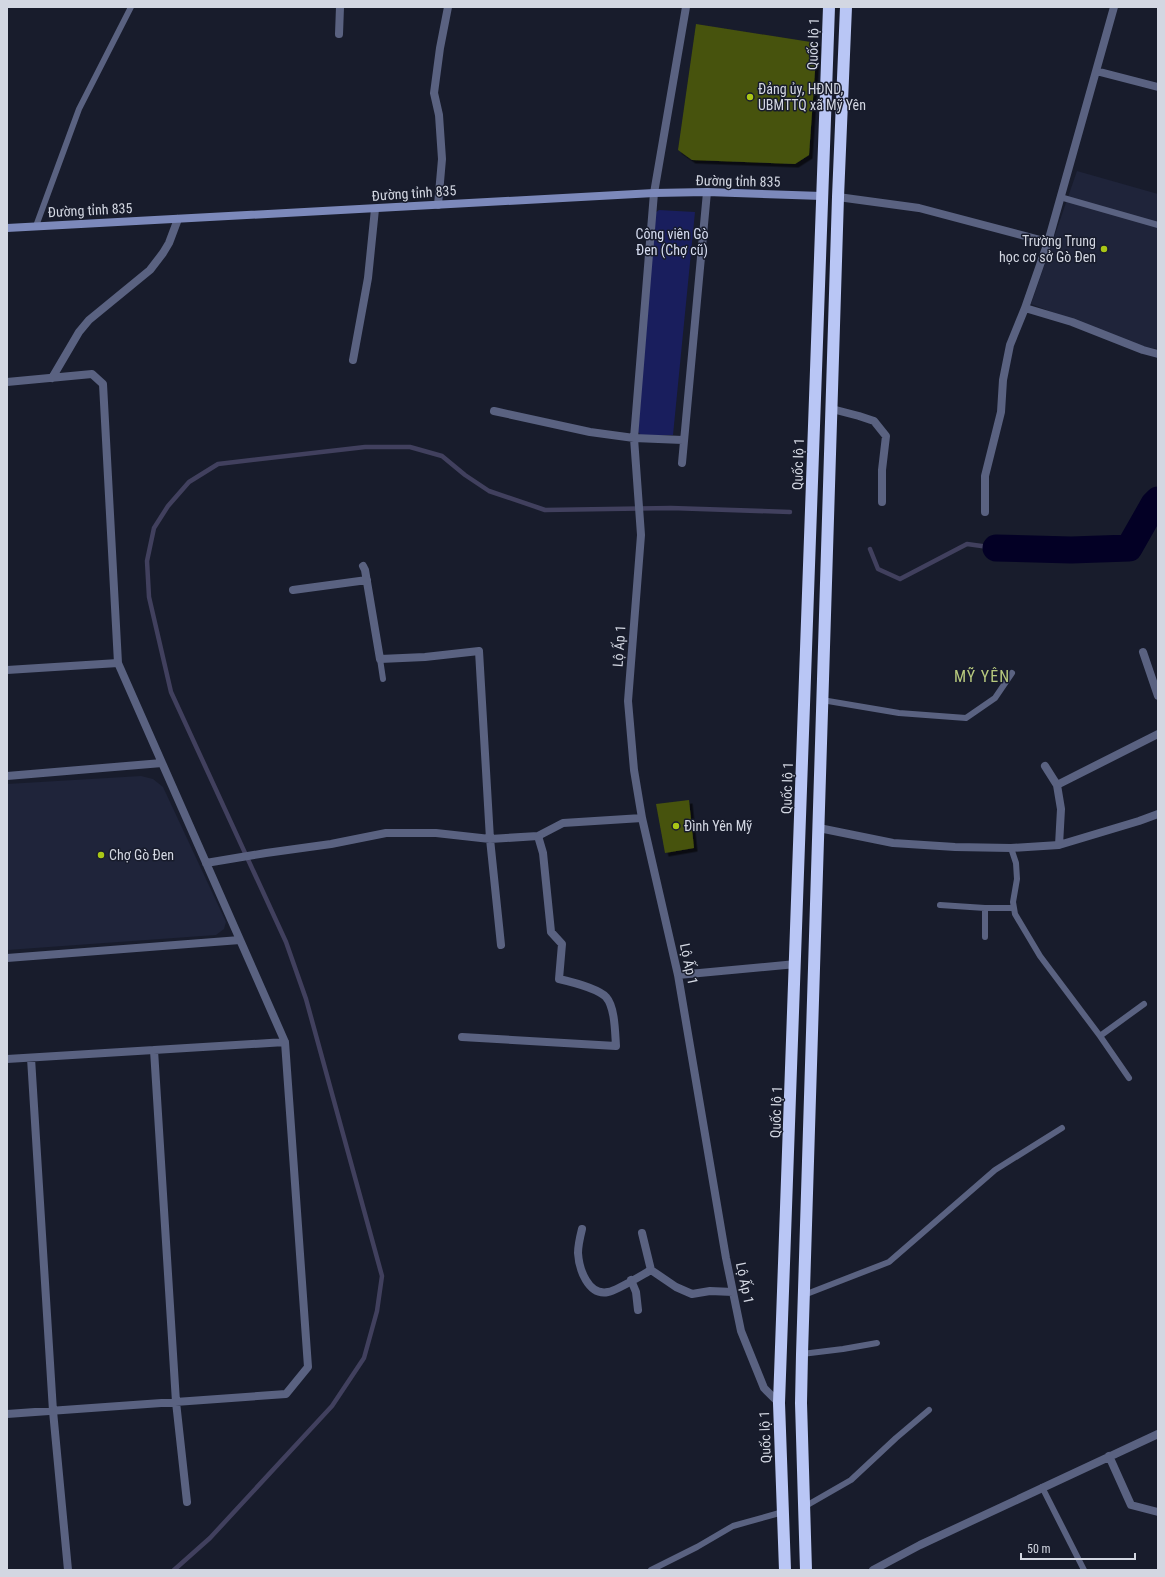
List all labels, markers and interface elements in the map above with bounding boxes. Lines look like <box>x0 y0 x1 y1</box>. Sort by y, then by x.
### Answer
street label: Quốc lộ 1 <box>804 18 822 70</box>
place label: Đảng ủy, HĐND, UBMTTQ xã Mỹ Yên <box>758 81 866 113</box>
marker: Đảng ủy, HĐND, UBMTTQ xã Mỹ Yên <box>745 92 755 102</box>
street label: Đường tỉnh 835 <box>695 172 781 190</box>
street label: Đường tỉnh 835 <box>371 182 457 204</box>
street label: Đường tỉnh 835 <box>47 200 133 220</box>
park label: Công viên Gò Đen (Chợ cũ) <box>636 226 708 259</box>
place label: Trường Trung học cơ sở Gò Đen <box>999 233 1096 265</box>
marker: Trường Trung học cơ sở Gò Đen <box>1099 244 1109 254</box>
street label: Quốc lộ 1 <box>789 438 807 490</box>
street label: Lộ Ấp 1 <box>609 624 628 668</box>
district label: MỸ YÊN <box>954 666 1010 686</box>
street label: Quốc lộ 1 <box>778 762 796 814</box>
place label: Đình Yên Mỹ <box>684 818 752 834</box>
marker: Đình Yên Mỹ <box>671 821 681 831</box>
place label: Chợ Gò Đen <box>109 847 174 863</box>
marker: Chợ Gò Đen <box>96 850 106 860</box>
street label: Lộ Ấp 1 <box>677 942 702 986</box>
street label: Quốc lộ 1 <box>767 1086 785 1138</box>
street label: Lộ Ấp 1 <box>733 1261 758 1305</box>
street label: Quốc lộ 1 <box>756 1411 774 1463</box>
scale bar <box>1021 1535 1135 1561</box>
text: 50 m <box>1027 1542 1051 1556</box>

